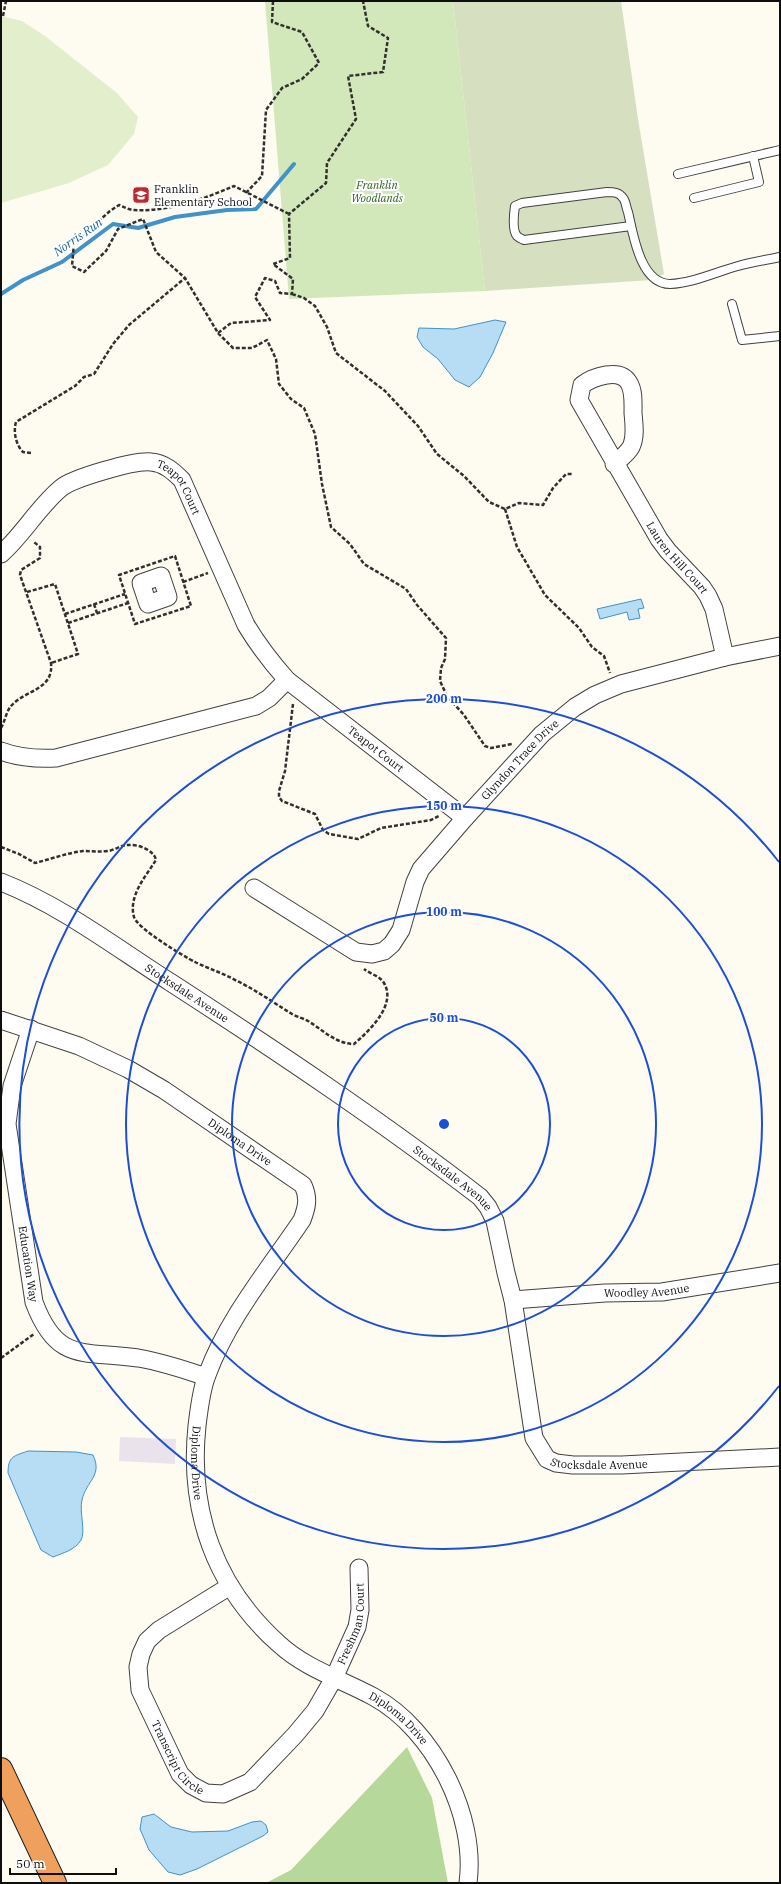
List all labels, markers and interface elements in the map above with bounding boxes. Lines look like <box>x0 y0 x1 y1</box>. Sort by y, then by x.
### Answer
park label: Franklin Woodlands <box>351 178 404 205</box>
place label: Franklin Elementary School <box>154 182 252 209</box>
school or university icon: Franklin Elementary School <box>131 185 151 205</box>
water label: Norris Run <box>49 214 105 260</box>
street label: Teapot Court <box>155 456 203 517</box>
street label: Lauren Hill Court <box>643 519 711 596</box>
text: 200 m <box>426 691 462 706</box>
street label: Glyndon Trace Drive <box>478 716 562 803</box>
street label: Teapot Court <box>345 723 407 775</box>
text: 150 m <box>426 798 462 813</box>
text: 100 m <box>426 904 462 919</box>
street label: Stocksdale Avenue <box>142 961 232 1026</box>
text: 50 m <box>430 1010 459 1025</box>
street label: Diploma Drive <box>205 1115 275 1169</box>
centre of rings <box>437 1117 451 1131</box>
street label: Stocksdale Avenue <box>410 1142 495 1214</box>
street label: Education Way <box>16 1225 41 1303</box>
street label: Woodley Avenue <box>604 1281 690 1300</box>
street label: Diploma Drive <box>188 1425 206 1501</box>
street label: Stocksdale Avenue <box>548 1454 648 1472</box>
street label: Freshman Court <box>334 1583 367 1667</box>
street label: Diploma Drive <box>366 1689 431 1747</box>
street label: Transcript Circle <box>149 1718 207 1798</box>
scale bar <box>10 1850 116 1876</box>
text: 50 m <box>16 1856 45 1871</box>

